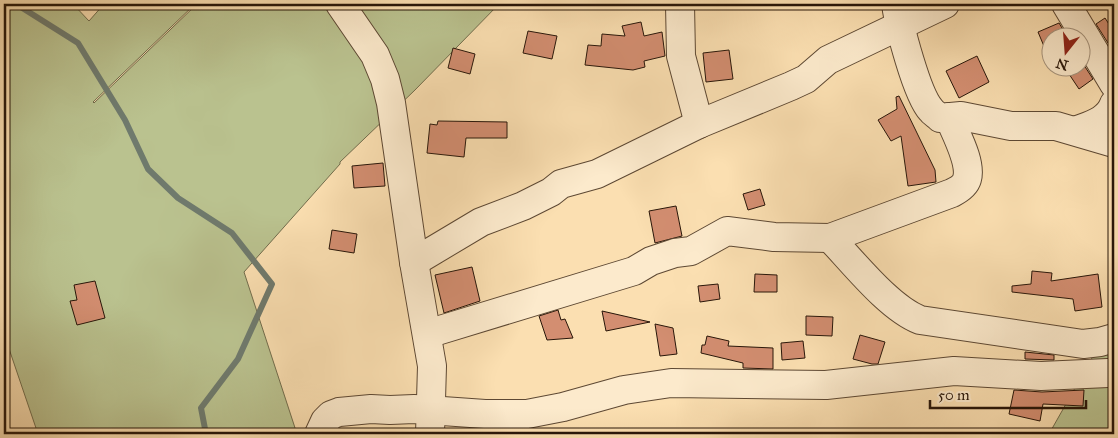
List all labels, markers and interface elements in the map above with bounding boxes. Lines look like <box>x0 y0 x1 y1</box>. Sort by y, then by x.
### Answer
north arrow <box>1040 28 1090 78</box>
text: N <box>1054 54 1071 74</box>
scale bar <box>930 378 1087 410</box>
text: 50 m <box>938 386 970 404</box>

